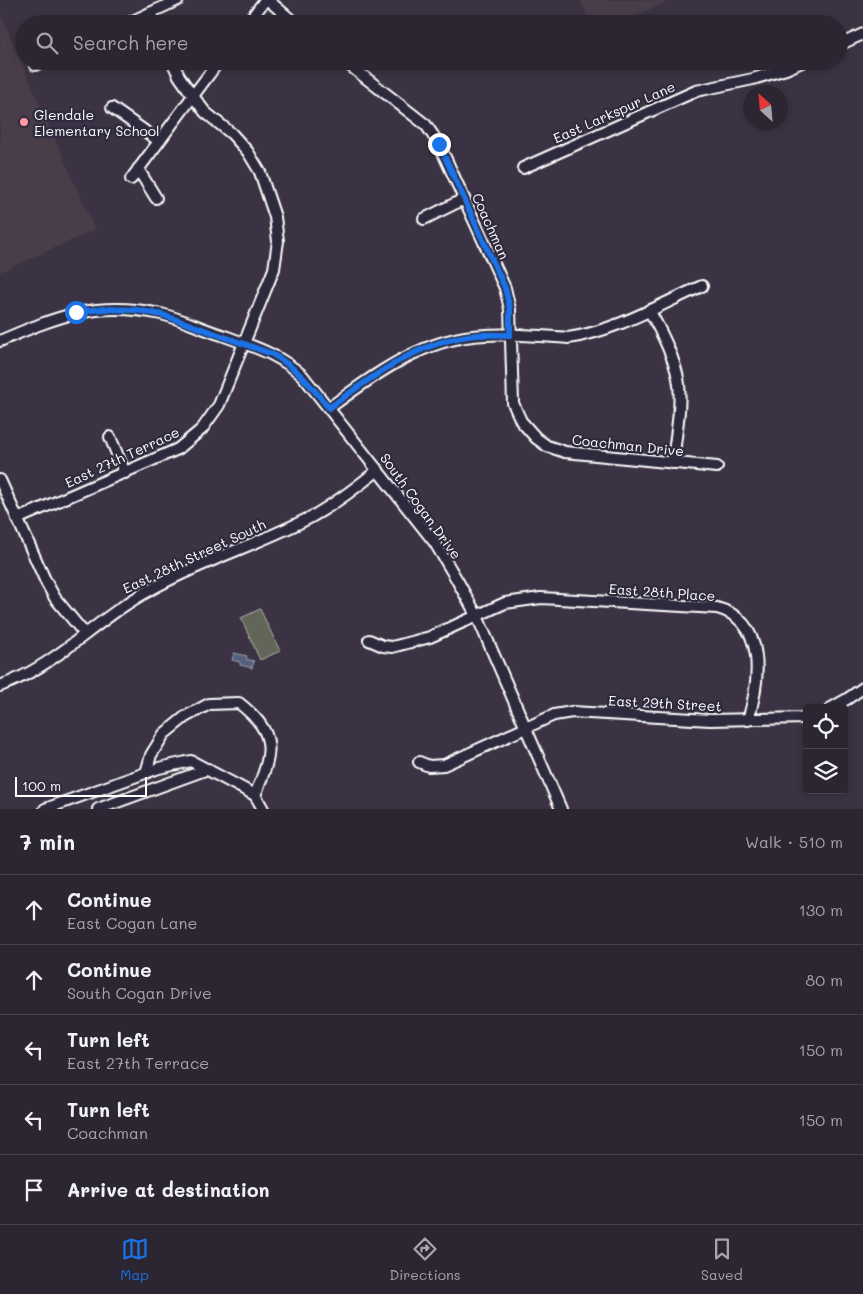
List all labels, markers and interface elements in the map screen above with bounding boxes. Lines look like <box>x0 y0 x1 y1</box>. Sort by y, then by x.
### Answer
search box <box>15 15 848 70</box>
icon: search <box>33 29 61 57</box>
text: Search here <box>73 30 189 55</box>
street label: East Larkspur Lane <box>550 77 678 147</box>
north arrow <box>743 85 788 130</box>
place label: Glendale Elementary School <box>34 105 160 140</box>
marker: Glendale Elementary School <box>18 116 30 128</box>
route end <box>428 133 451 156</box>
street label: Coachman <box>468 190 514 262</box>
route start <box>65 301 88 324</box>
street label: East 27th Terrace <box>62 422 182 492</box>
street label: Coachman Drive <box>571 430 685 460</box>
street label: South Cogan Drive <box>376 449 466 563</box>
street label: East 28th Street South <box>119 514 269 598</box>
street label: East 28th Place <box>608 579 716 605</box>
street label: East 29th Street <box>608 691 722 715</box>
map controls <box>803 704 848 794</box>
button: locate <box>803 704 848 749</box>
button: layers <box>803 749 848 794</box>
scale bar <box>15 774 148 797</box>
text: 100 m <box>22 776 61 795</box>
text: 7 min <box>20 828 75 855</box>
text: Walk · 510 m <box>745 831 843 852</box>
text: Continue <box>67 887 152 912</box>
icon: ahead <box>20 896 48 924</box>
text: 130 m <box>799 899 843 920</box>
text: East Cogan Lane <box>67 912 197 933</box>
text: Continue <box>67 957 152 982</box>
icon: ahead <box>20 966 48 994</box>
text: 80 m <box>806 969 843 990</box>
text: South Cogan Drive <box>67 982 212 1003</box>
text: Turn left <box>67 1027 150 1052</box>
icon: left <box>20 1036 48 1064</box>
text: 150 m <box>799 1039 843 1060</box>
text: East 27th Terrace <box>67 1052 209 1073</box>
text: Turn left <box>67 1097 150 1122</box>
icon: left <box>20 1106 48 1134</box>
text: 150 m <box>799 1109 843 1130</box>
text: Coachman <box>67 1122 148 1143</box>
icon: arrive <box>20 1176 48 1204</box>
text: Arrive at destination <box>67 1177 270 1202</box>
tab: Map <box>120 1235 149 1284</box>
tab: Directions <box>389 1235 461 1284</box>
tab: Saved <box>701 1235 743 1284</box>

